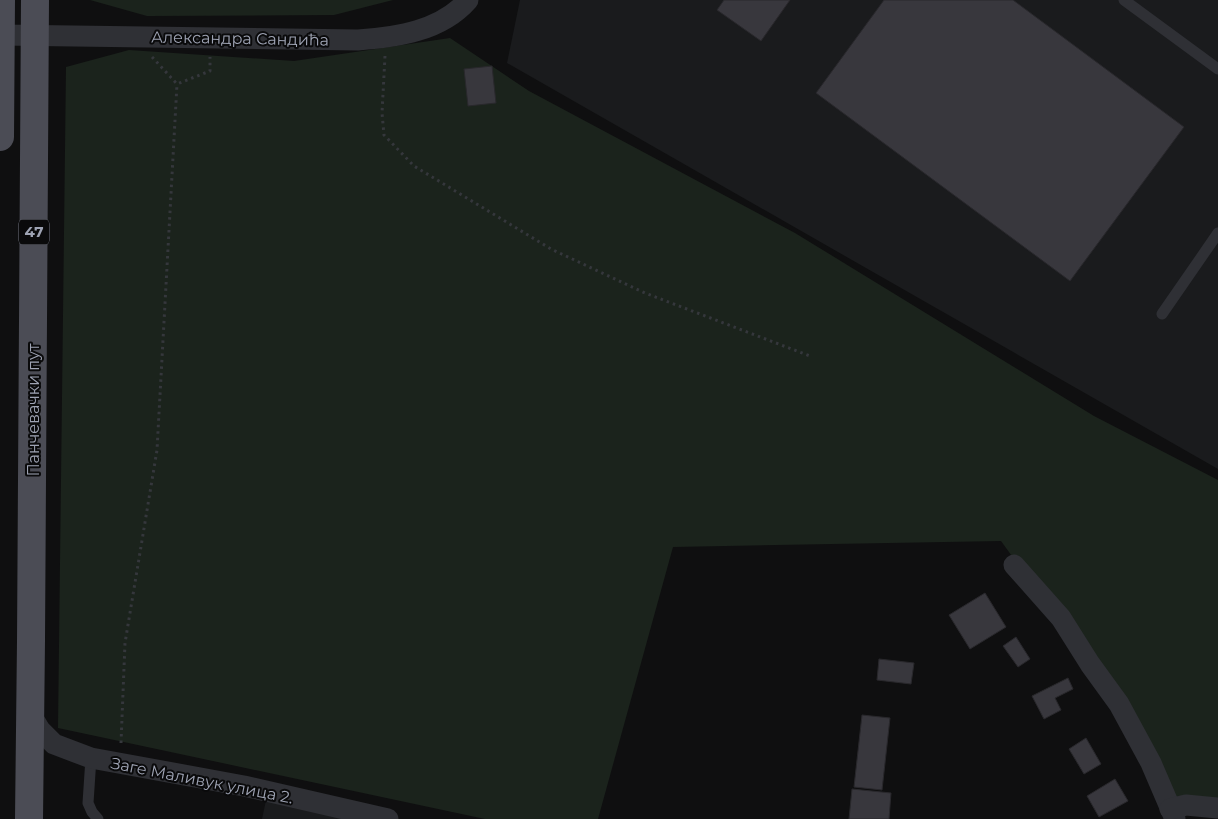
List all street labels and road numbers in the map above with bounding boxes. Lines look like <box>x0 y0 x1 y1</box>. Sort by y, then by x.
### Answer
street label: Александра Сандића <box>151 27 329 50</box>
road number: 47 <box>19 220 49 244</box>
street label: Панчевачки пут <box>24 343 43 477</box>
street label: Заге Маливук улица 2. <box>109 753 295 808</box>

